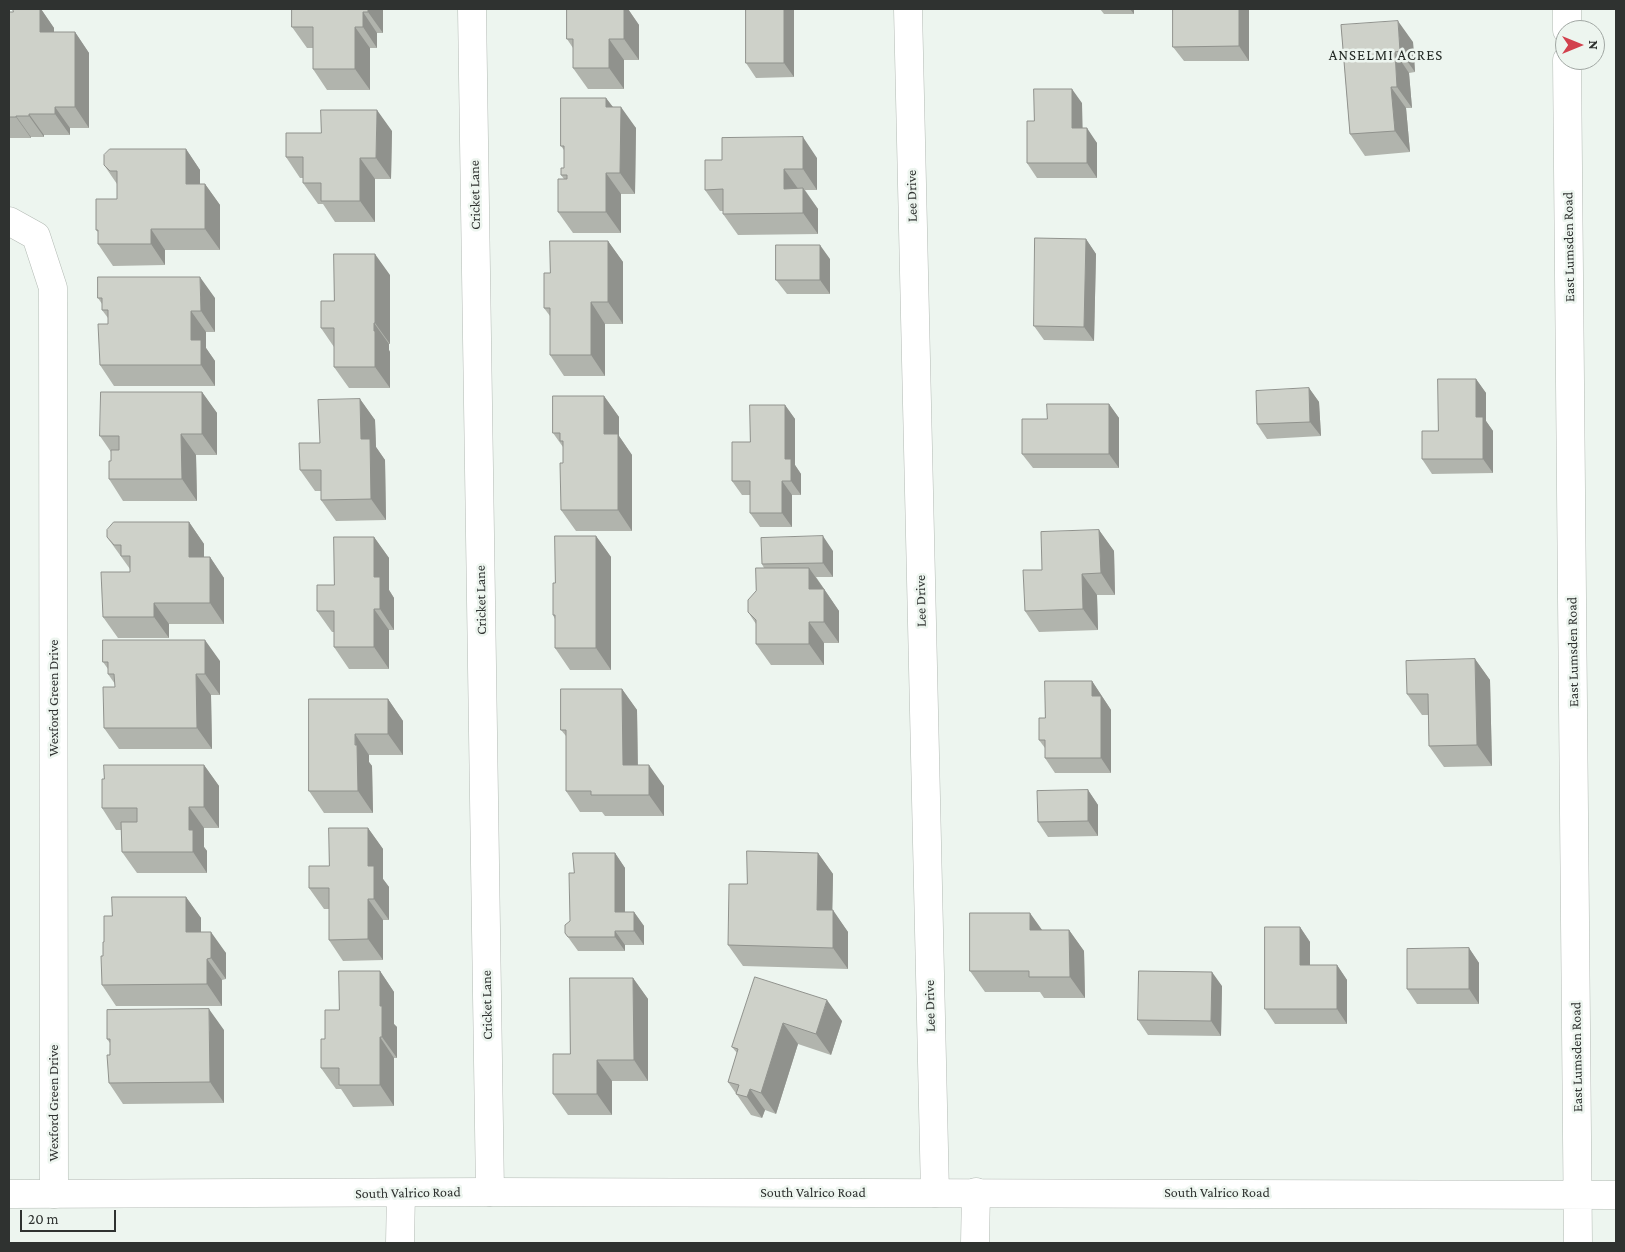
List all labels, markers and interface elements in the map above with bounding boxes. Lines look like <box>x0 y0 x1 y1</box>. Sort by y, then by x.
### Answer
north arrow <box>1555 20 1605 70</box>
text: N <box>1586 40 1602 50</box>
district label: ANSELMI ACRES <box>1327 46 1445 64</box>
street label: Cricket Lane <box>466 160 484 230</box>
street label: Lee Drive <box>903 170 921 222</box>
street label: East Lumsden Road <box>1560 192 1578 302</box>
street label: Cricket Lane <box>472 565 490 635</box>
street label: Lee Drive <box>912 575 930 627</box>
street label: East Lumsden Road <box>1564 597 1582 707</box>
street label: Wexford Green Drive <box>46 640 62 756</box>
street label: Cricket Lane <box>478 970 496 1040</box>
street label: Lee Drive <box>921 980 939 1032</box>
street label: East Lumsden Road <box>1568 1002 1586 1112</box>
street label: Wexford Green Drive <box>46 1045 62 1161</box>
street label: South Valrico Road <box>355 1184 461 1202</box>
street label: South Valrico Road <box>760 1185 866 1201</box>
street label: South Valrico Road <box>1164 1185 1270 1201</box>
scale bar <box>22 1200 119 1232</box>
text: 20 m <box>28 1211 59 1227</box>

